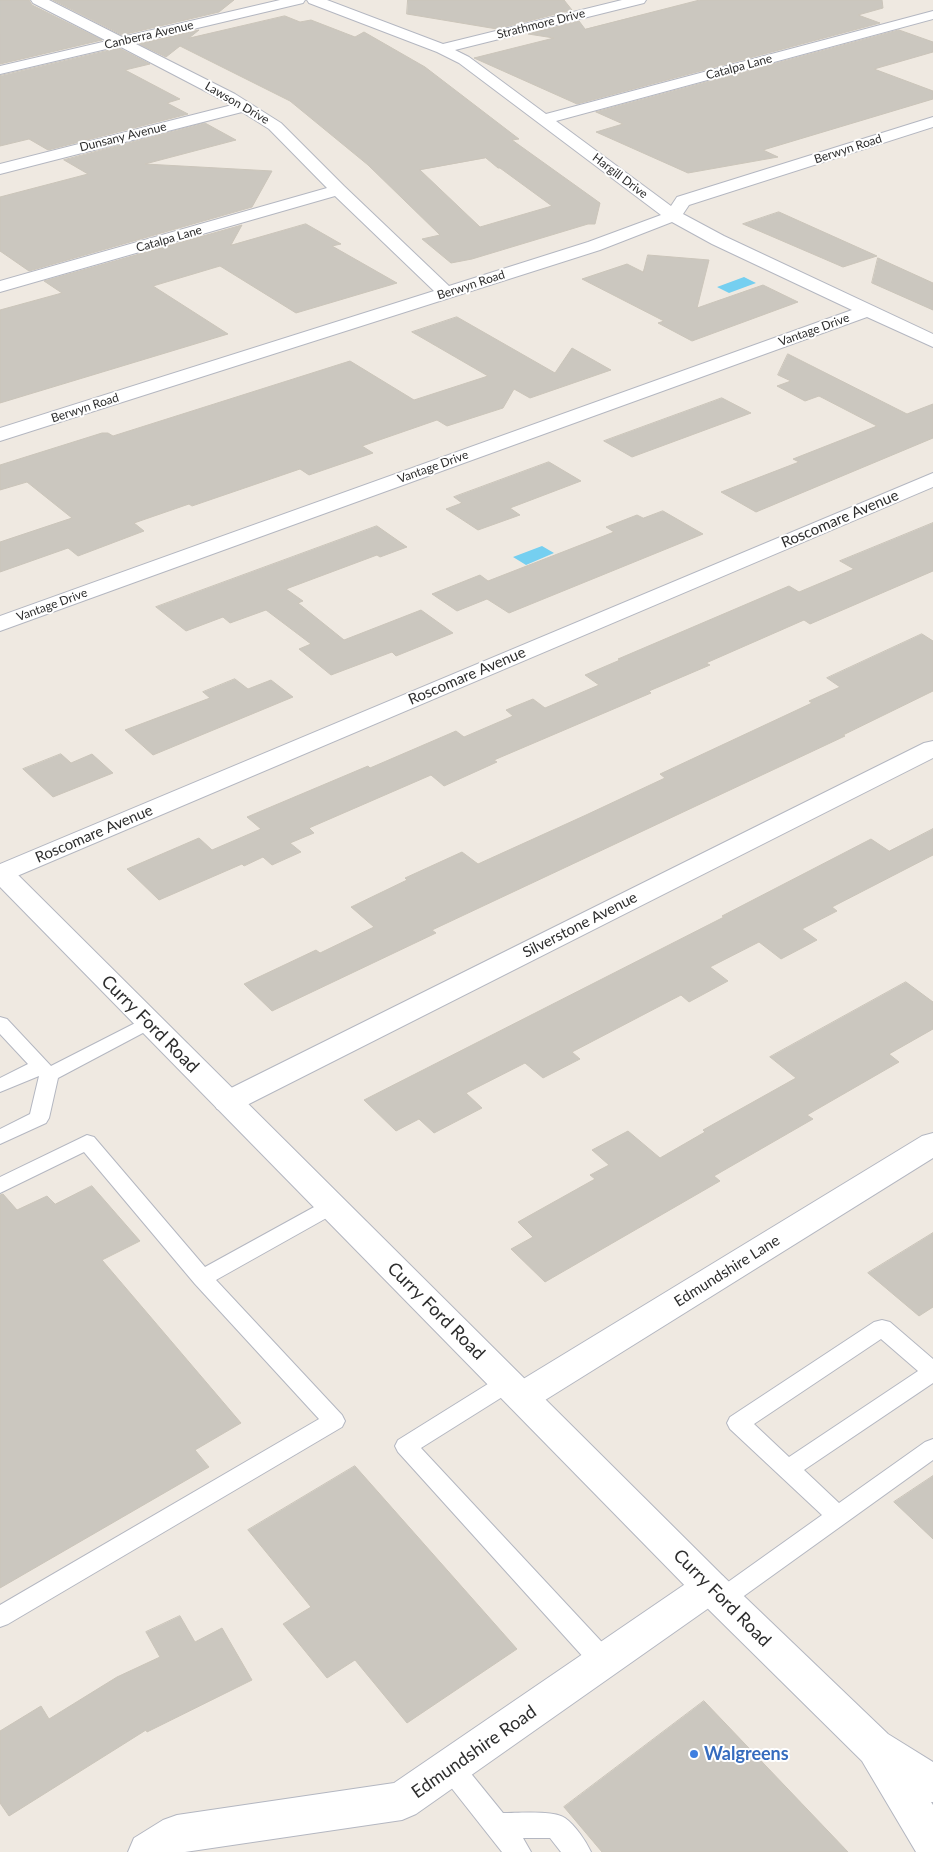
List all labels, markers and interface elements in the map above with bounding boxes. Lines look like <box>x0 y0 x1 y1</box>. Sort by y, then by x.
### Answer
street label: Strathmore Drive <box>495 6 587 42</box>
street label: Canberra Avenue <box>103 18 195 52</box>
street label: Catalpa Lane <box>704 51 774 83</box>
street label: Lawson Drive <box>202 79 272 127</box>
street label: Dunsany Avenue <box>78 119 168 155</box>
street label: Berwyn Road <box>812 131 884 167</box>
street label: Hargill Drive <box>589 150 651 202</box>
street label: Catalpa Lane <box>134 223 204 255</box>
street label: Berwyn Road <box>435 267 507 303</box>
street label: Vantage Drive <box>777 311 851 349</box>
street label: Berwyn Road <box>49 390 121 426</box>
street label: Vantage Drive <box>396 448 470 486</box>
street label: Roscomare Avenue <box>779 486 901 552</box>
street label: Vantage Drive <box>15 586 89 624</box>
street label: Roscomare Avenue <box>406 643 528 709</box>
street label: Roscomare Avenue <box>33 801 155 867</box>
street label: Silverstone Avenue <box>520 888 640 962</box>
street label: Curry Ford Road <box>97 971 203 1077</box>
street label: Edmundshire Lane <box>671 1231 783 1311</box>
street label: Curry Ford Road <box>383 1258 489 1364</box>
street label: Curry Ford Road <box>669 1545 775 1651</box>
street label: Edmundshire Road <box>407 1701 541 1803</box>
place label: Walgreens <box>704 1743 789 1765</box>
marker: Walgreens <box>688 1748 700 1760</box>

